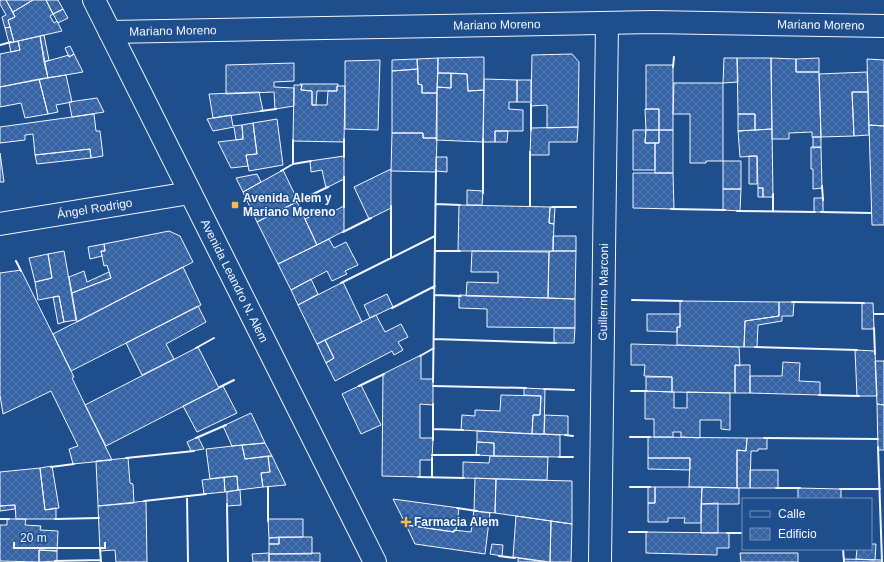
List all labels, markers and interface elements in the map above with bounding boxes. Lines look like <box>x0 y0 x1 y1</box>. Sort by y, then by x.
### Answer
street label: Mariano Moreno <box>453 17 541 33</box>
street label: Mariano Moreno <box>777 17 865 33</box>
street label: Mariano Moreno <box>129 23 217 39</box>
place label: Avenida Alem y Mariano Moreno <box>243 191 336 219</box>
street label: Ángel Rodrigo <box>56 195 134 222</box>
marker: Avenida Alem y Mariano Moreno <box>230 200 240 210</box>
street label: Avenida Leandro N. Alem <box>198 217 271 345</box>
street label: Guillermo Marconi <box>596 243 611 341</box>
legend <box>742 498 872 550</box>
text: Calle <box>778 507 806 521</box>
place label: Farmacia Alem <box>414 515 499 529</box>
marker: Farmacia Alem <box>401 517 411 527</box>
scale bar <box>14 524 105 550</box>
text: Edificio <box>778 527 817 541</box>
text: 20 m <box>20 531 47 545</box>

